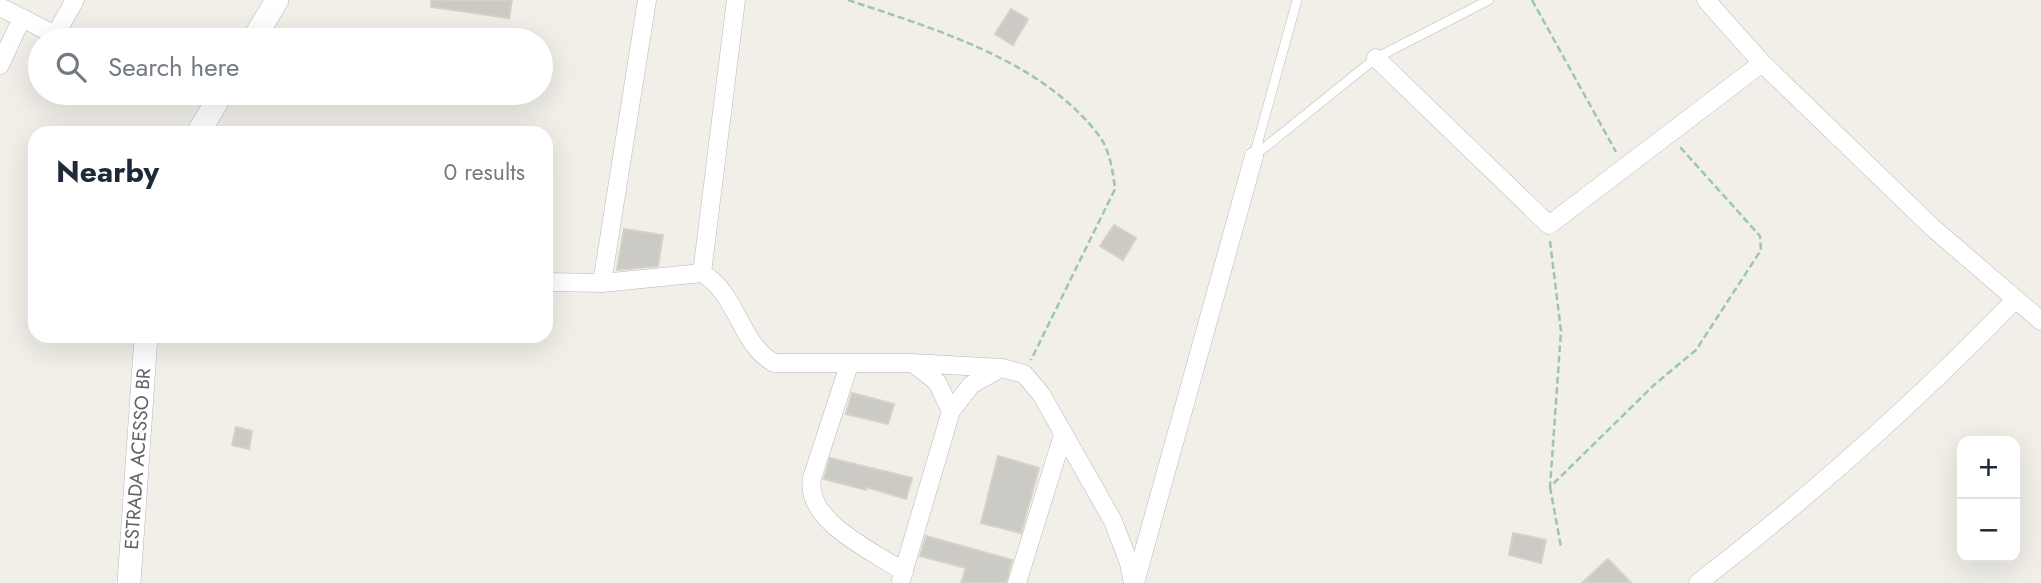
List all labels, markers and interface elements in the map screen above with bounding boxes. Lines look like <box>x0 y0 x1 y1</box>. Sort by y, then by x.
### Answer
search box <box>28 28 553 105</box>
icon: search <box>52 48 90 86</box>
text: Search here <box>108 48 240 86</box>
text: Nearby <box>56 150 159 193</box>
text: 0 results <box>443 155 525 189</box>
street label: ESTRADA ACESSO BR <box>118 367 157 551</box>
map controls <box>1957 436 2020 562</box>
button: + <box>1957 436 2020 499</box>
button: − <box>1957 499 2020 562</box>

